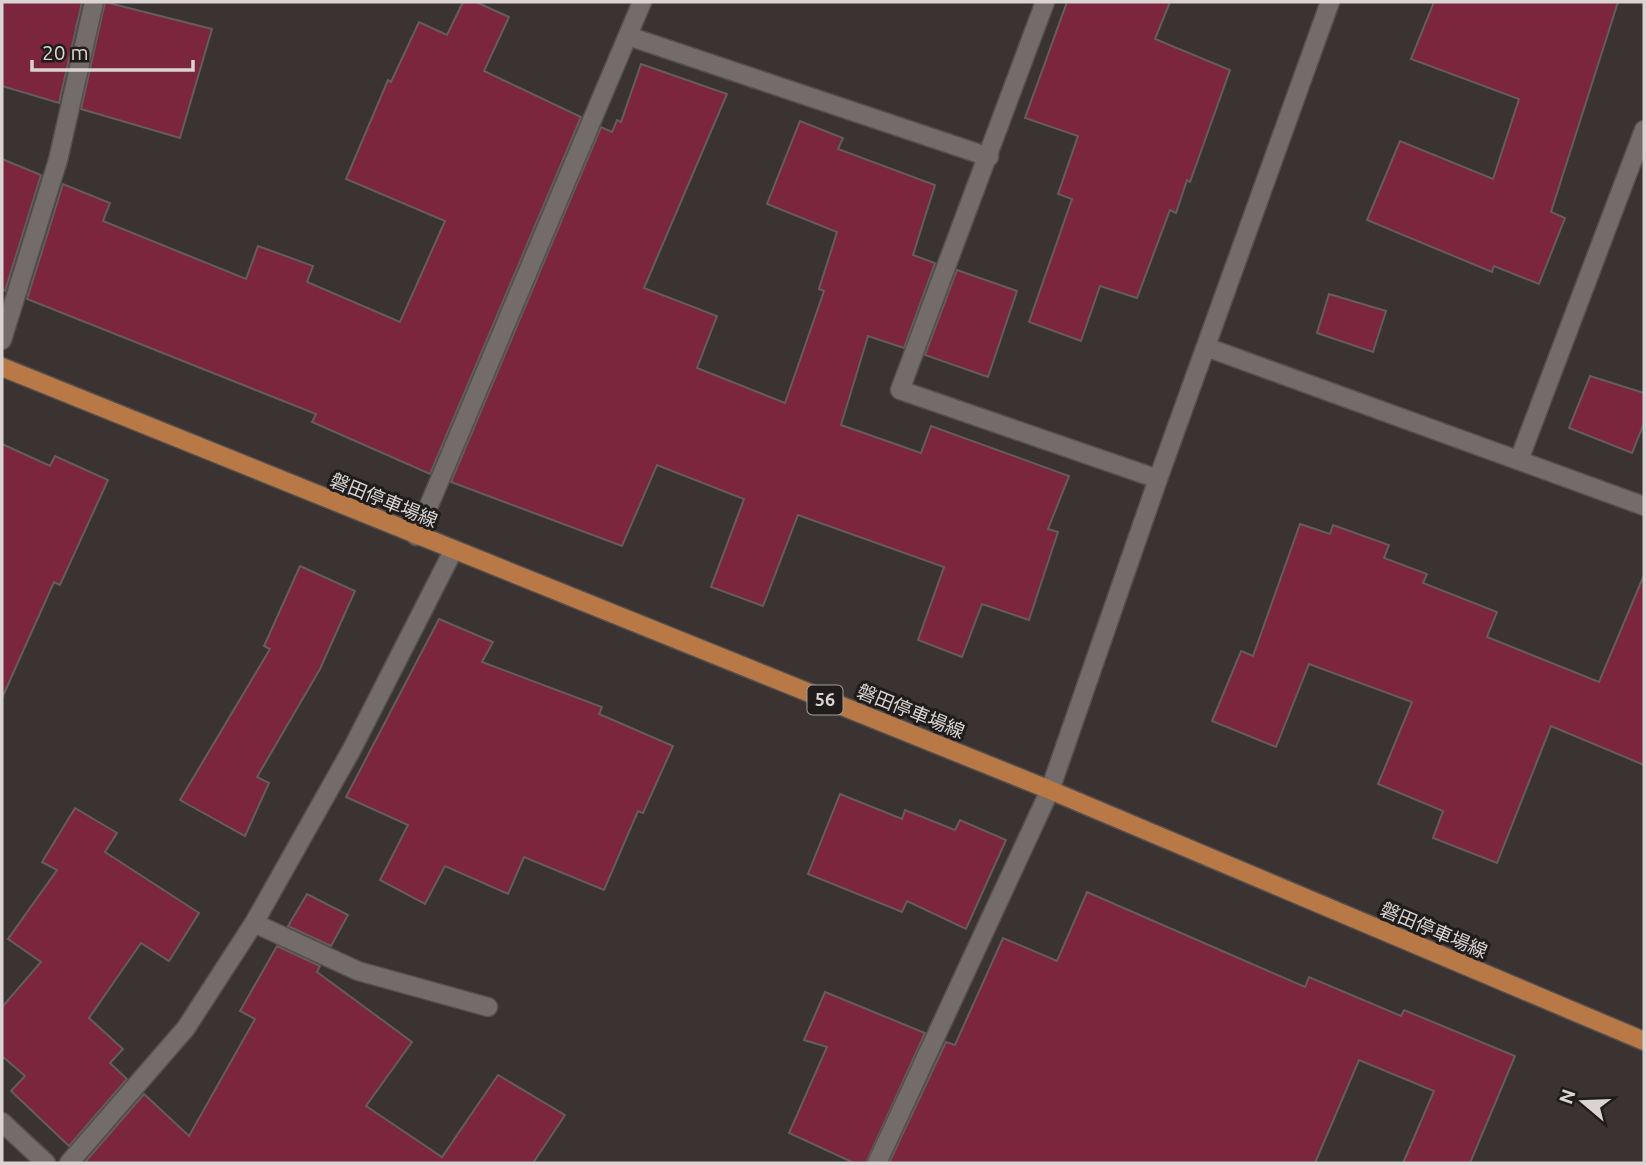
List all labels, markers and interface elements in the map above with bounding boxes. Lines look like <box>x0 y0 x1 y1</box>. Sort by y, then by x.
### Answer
scale bar <box>32 28 192 72</box>
text: 20 m <box>42 40 89 64</box>
street label: 磐田停車場線 <box>327 468 441 532</box>
street label: 磐田停車場線 <box>854 679 968 743</box>
road number: 56 <box>808 686 842 714</box>
street label: 磐田停車場線 <box>1377 898 1491 962</box>
north arrow <box>1548 1067 1618 1137</box>
text: N <box>1554 1086 1580 1107</box>

